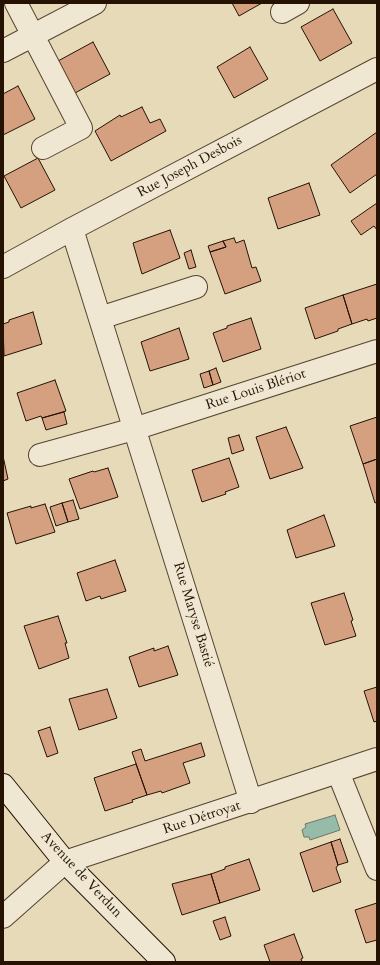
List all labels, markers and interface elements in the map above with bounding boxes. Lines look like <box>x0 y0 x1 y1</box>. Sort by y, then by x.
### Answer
street label: Rue Joseph Desbois <box>135 132 245 202</box>
street label: Rue Louis Blériot <box>204 366 308 414</box>
street label: Rue Maryse Bastié <box>169 560 217 670</box>
street label: Rue Détroyat <box>161 798 243 838</box>
street label: Avenue de Verdun <box>37 828 125 922</box>

